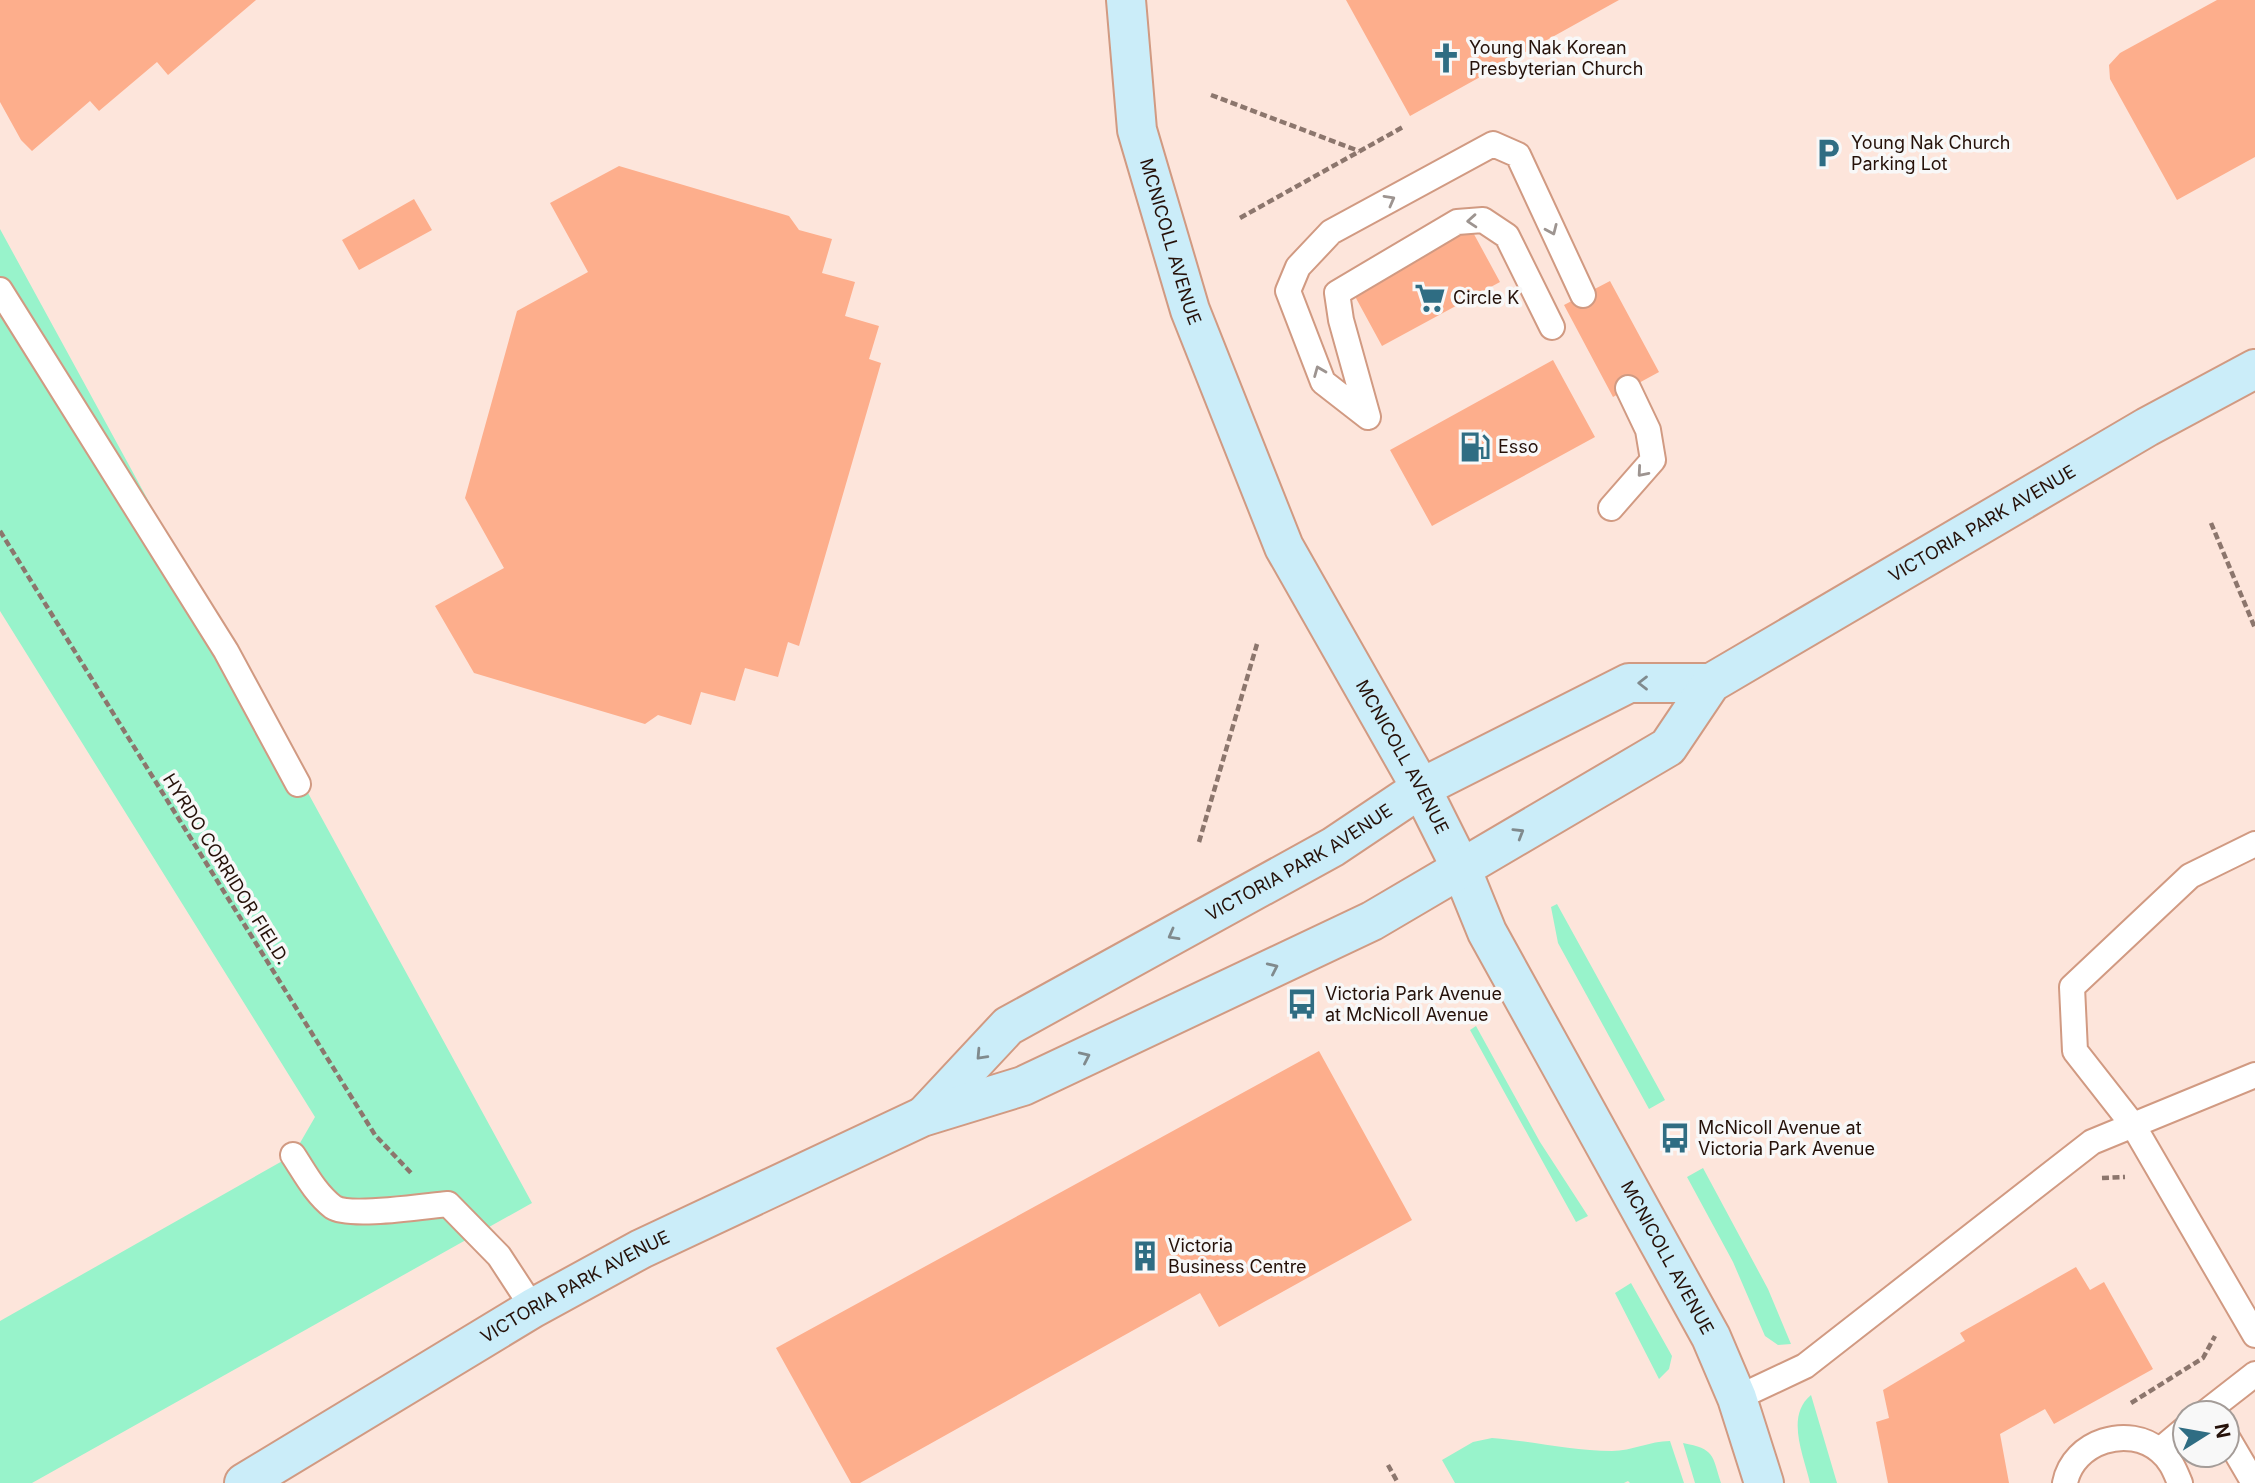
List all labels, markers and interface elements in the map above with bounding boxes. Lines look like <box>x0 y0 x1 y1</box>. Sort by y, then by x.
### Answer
place label: Young Nak Korean Presbyterian Church <box>1469 37 1643 79</box>
church icon: Young Nak Korean Presbyterian Church <box>1429 41 1463 75</box>
place label: Young Nak Church Parking Lot <box>1851 132 2010 174</box>
parking icon: Young Nak Church Parking Lot <box>1811 136 1845 170</box>
street label: MCNICOLL AVENUE <box>1136 156 1206 328</box>
one-way arrow <box>1383 195 1395 208</box>
one-way arrow <box>1466 213 1477 228</box>
one-way arrow <box>1544 223 1558 236</box>
supermarket icon: Circle K <box>1413 281 1447 315</box>
place label: Circle K <box>1453 287 1519 308</box>
one-way arrow <box>1313 366 1327 379</box>
fuel station icon: Esso <box>1458 430 1492 464</box>
place label: Esso <box>1498 436 1539 457</box>
street label: VICTORIA PARK AVENUE <box>1885 460 2079 586</box>
one-way arrow <box>1638 464 1651 477</box>
one-way arrow <box>1637 675 1648 691</box>
street label: MCNICOLL AVENUE <box>1352 676 1453 837</box>
street label: HYRDO CORRIDOR FIELD. <box>159 769 294 968</box>
street label: VICTORIA PARK AVENUE <box>1202 799 1396 925</box>
one-way arrow <box>1512 828 1525 841</box>
one-way arrow <box>1168 927 1180 940</box>
one-way arrow <box>1266 962 1278 976</box>
place label: Victoria Park Avenue at McNicoll Avenue <box>1325 983 1502 1025</box>
bus stop icon: Victoria Park Avenue at McNicoll Avenue <box>1285 987 1319 1021</box>
one-way arrow <box>977 1047 990 1060</box>
one-way arrow <box>1078 1051 1090 1065</box>
place label: McNicoll Avenue at Victoria Park Avenue <box>1698 1117 1875 1159</box>
bus stop icon: McNicoll Avenue at Victoria Park Avenue <box>1658 1121 1692 1155</box>
street label: MCNICOLL AVENUE <box>1617 1177 1718 1338</box>
street label: VICTORIA PARK AVENUE <box>477 1226 673 1347</box>
place label: Victoria Business Centre <box>1168 1235 1307 1277</box>
building icon: Victoria Business Centre <box>1128 1239 1162 1273</box>
north arrow <box>2171 1399 2241 1469</box>
text: N <box>2210 1422 2235 1440</box>

